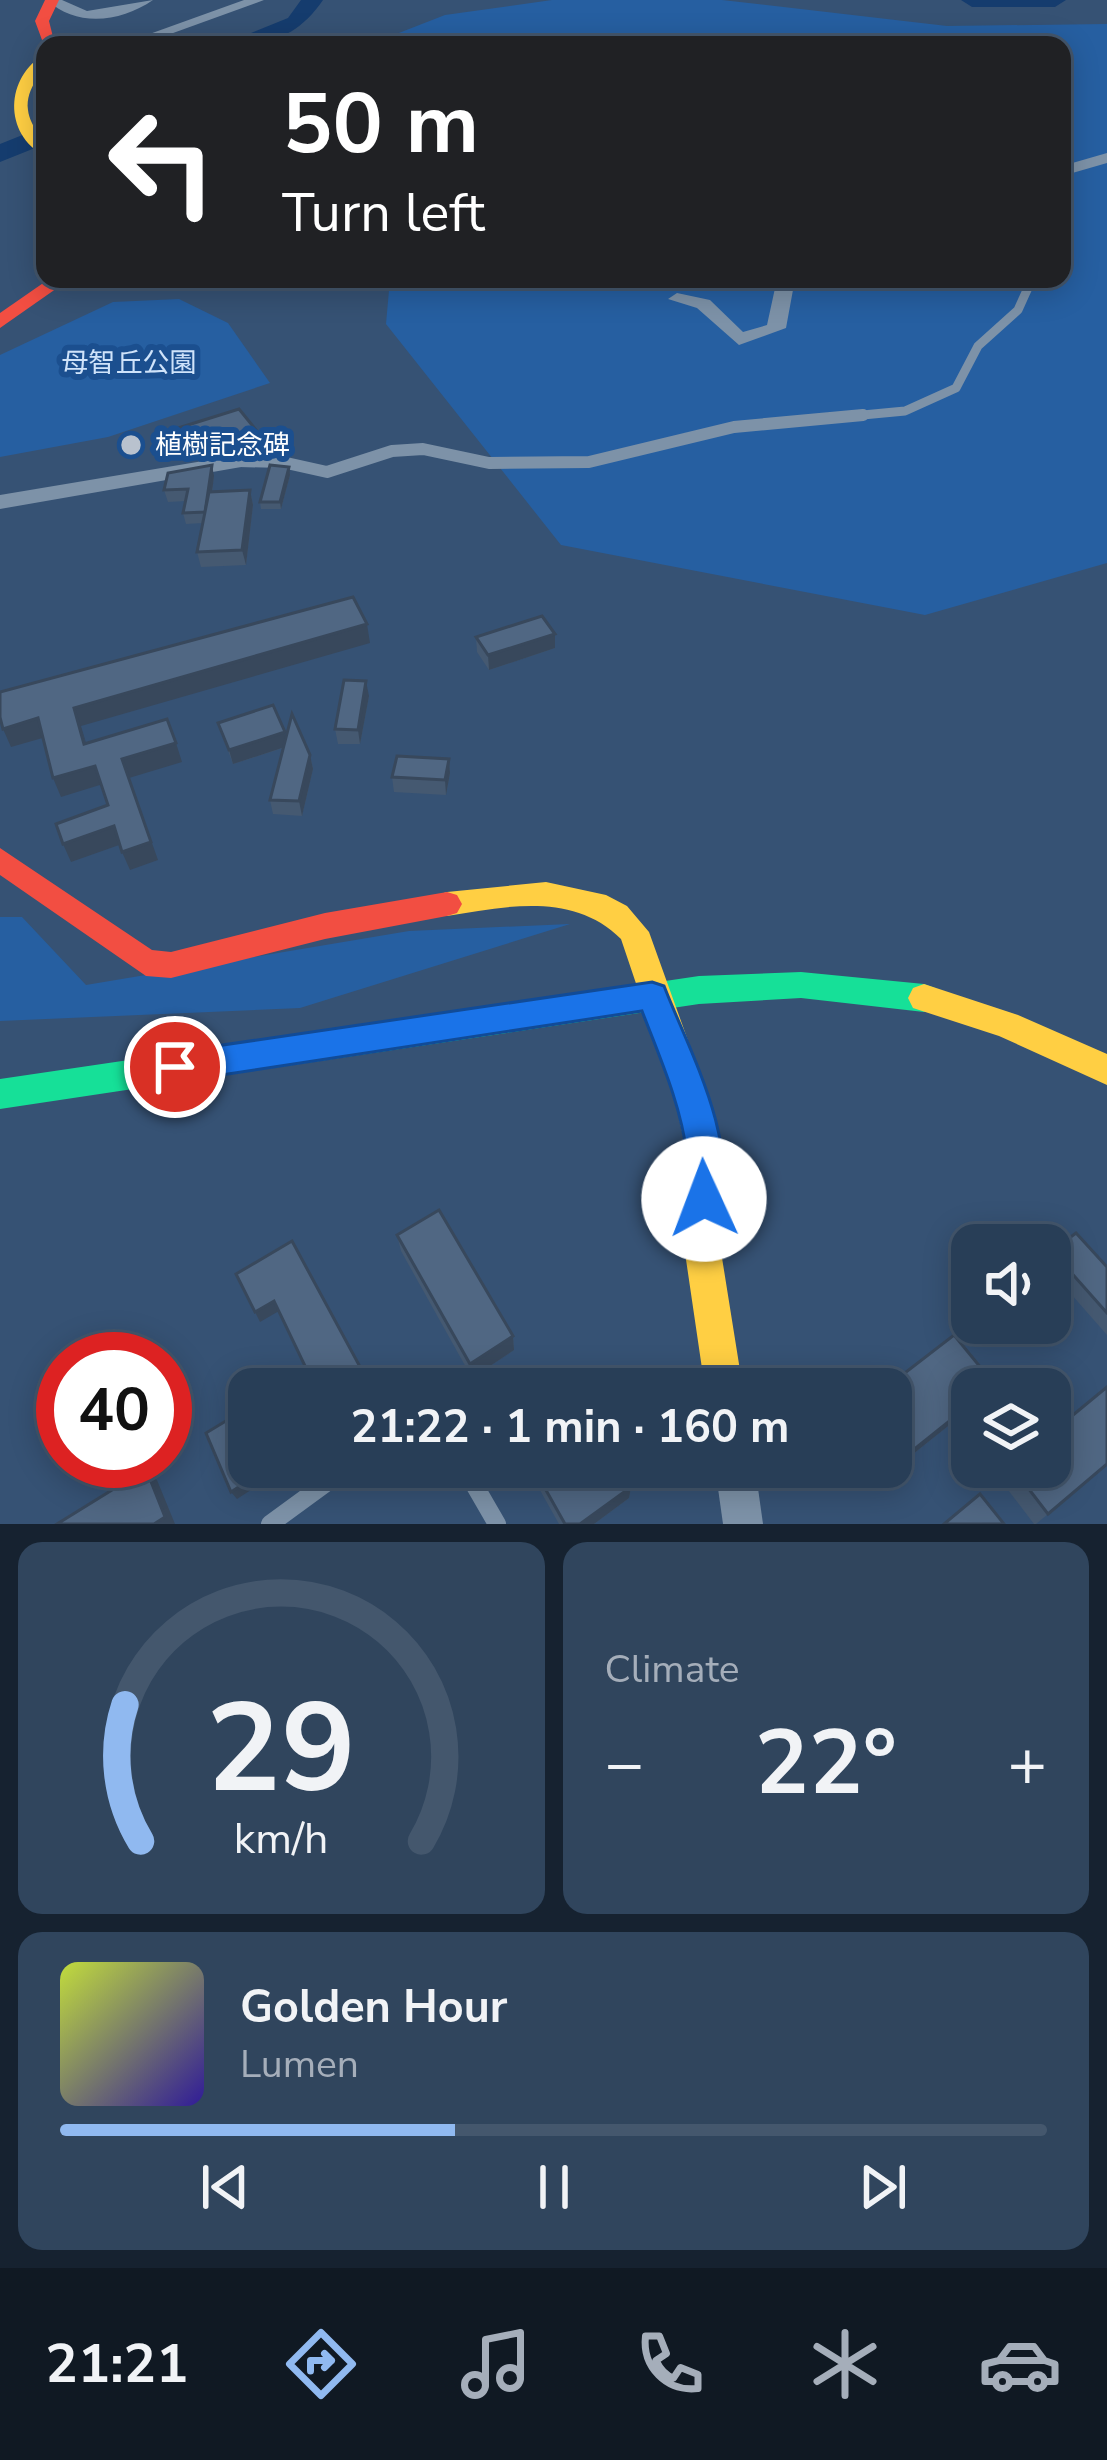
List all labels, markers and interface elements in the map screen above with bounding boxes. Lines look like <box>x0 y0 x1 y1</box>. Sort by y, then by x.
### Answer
text: 50 m <box>282 67 479 182</box>
icon: left <box>84 84 240 240</box>
text: Turn left <box>282 176 485 250</box>
park label: 母智丘公園 <box>62 345 197 382</box>
place label: 植樹記念碑 <box>155 427 290 464</box>
marker: 植樹記念碑 <box>118 432 144 458</box>
pin <box>124 1016 226 1118</box>
icon: arrive <box>142 1034 208 1100</box>
position arrow <box>641 1136 767 1262</box>
map controls <box>951 1224 1071 1488</box>
button: sound <box>951 1224 1071 1344</box>
speed limit sign: 40 <box>36 1332 192 1488</box>
button: layers <box>951 1368 1071 1488</box>
text: 21:22 · 1 min · 160 m <box>350 1397 790 1458</box>
text: Climate <box>605 1643 740 1696</box>
text: 29 <box>206 1664 356 1834</box>
text: 22° <box>755 1702 897 1825</box>
text: − <box>605 1719 644 1809</box>
text: + <box>1007 1719 1047 1809</box>
text: km/h <box>234 1810 329 1868</box>
text: Golden Hour <box>240 1977 507 2038</box>
text: Lumen <box>240 2038 359 2091</box>
icon: previous <box>192 2154 258 2220</box>
icon: pause <box>521 2154 587 2220</box>
icon: next <box>850 2154 916 2220</box>
icon: directions <box>279 2322 363 2406</box>
icon: music <box>454 2322 538 2406</box>
icon: phone <box>628 2322 712 2406</box>
icon: climate <box>803 2322 887 2406</box>
icon: car <box>978 2322 1062 2406</box>
text: 21:21 <box>45 2327 188 2401</box>

